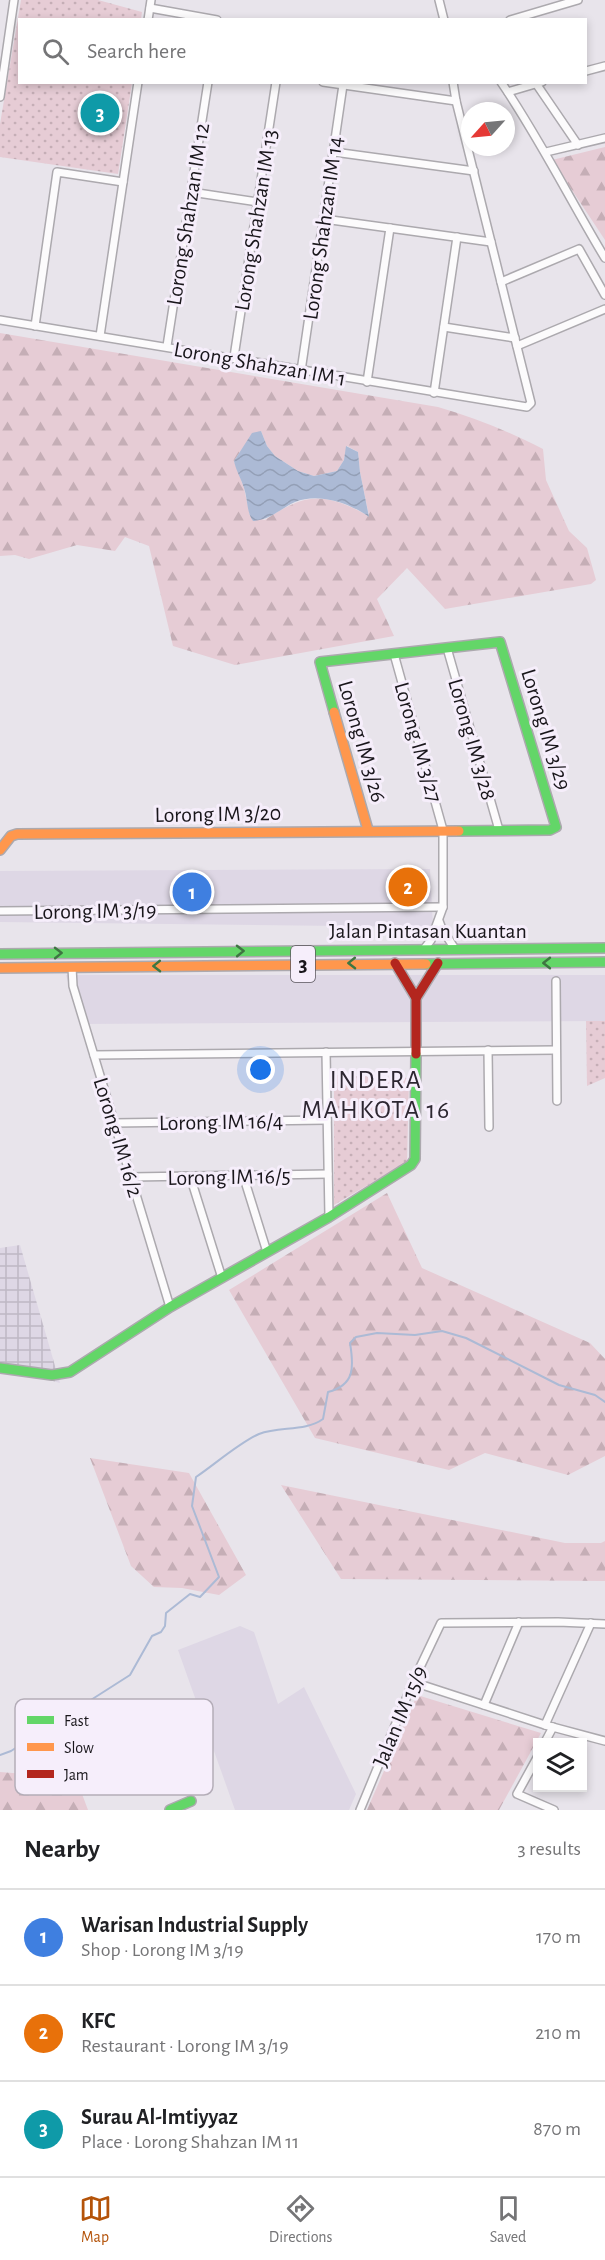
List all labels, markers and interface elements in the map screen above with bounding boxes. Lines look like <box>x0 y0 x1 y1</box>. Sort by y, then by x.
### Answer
search box <box>18 18 587 84</box>
icon: search <box>39 35 72 68</box>
text: Search here <box>87 40 186 62</box>
pin: 3 <box>80 90 120 136</box>
north arrow <box>461 102 515 156</box>
street label: Lorong Shahzan IM 12 <box>163 121 213 307</box>
street label: Lorong Shahzan IM 13 <box>231 128 281 313</box>
street label: Lorong Shahzan IM 14 <box>299 135 347 321</box>
street label: Lorong Shahzan IM 1 <box>172 338 348 390</box>
street label: Lorong IM 3/29 <box>517 666 575 792</box>
street label: Lorong IM 3/28 <box>444 676 500 803</box>
street label: Lorong IM 3/26 <box>334 678 390 805</box>
street label: Lorong IM 3/27 <box>390 680 446 805</box>
street label: Lorong IM 3/20 <box>154 802 282 826</box>
pin: 2 <box>388 864 428 910</box>
pin: 1 <box>172 870 212 914</box>
street label: Lorong IM 3/19 <box>33 899 157 923</box>
street label: Jalan Pintasan Kuantan <box>329 920 527 942</box>
one-way arrow <box>235 945 244 957</box>
road number: 3 <box>291 946 315 982</box>
one-way arrow <box>54 947 63 960</box>
one-way arrow <box>347 957 356 970</box>
one-way arrow <box>542 957 551 969</box>
one-way arrow <box>152 960 161 972</box>
your location <box>246 1055 275 1084</box>
district label: INDERA MAHKOTA 16 <box>301 1067 451 1123</box>
street label: Lorong IM 16/2 <box>89 1075 147 1200</box>
street label: Lorong IM 16/4 <box>159 1110 283 1134</box>
street label: Lorong IM 16/5 <box>167 1165 291 1189</box>
street label: Jalan IM 15/9 <box>369 1663 431 1770</box>
legend <box>15 1699 213 1795</box>
text: Fast <box>64 1713 89 1729</box>
map controls <box>533 1738 587 1792</box>
button: layers <box>533 1738 587 1792</box>
text: Slow <box>64 1740 94 1756</box>
text: Jam <box>64 1767 89 1783</box>
text: Nearby <box>24 1836 100 1862</box>
text: 3 results <box>517 1839 581 1859</box>
text: Warisan Industrial Supply <box>81 1914 308 1936</box>
text: 1 <box>40 1927 47 1947</box>
text: 170 m <box>536 1927 581 1947</box>
text: Shop · Lorong IM 3/19 <box>81 1940 244 1960</box>
text: KFC <box>81 2010 115 2032</box>
text: 2 <box>39 2023 48 2043</box>
text: 210 m <box>535 2023 581 2043</box>
text: Restaurant · Lorong IM 3/19 <box>81 2036 289 2056</box>
text: Surau Al-Imtiyyaz <box>81 2106 238 2128</box>
text: 3 <box>39 2119 48 2139</box>
text: 870 m <box>533 2119 581 2139</box>
text: Place · Lorong Shahzan IM 11 <box>81 2132 299 2152</box>
tab: Map <box>79 2192 112 2247</box>
tab: Directions <box>269 2192 333 2247</box>
tab: Saved <box>490 2192 526 2247</box>

